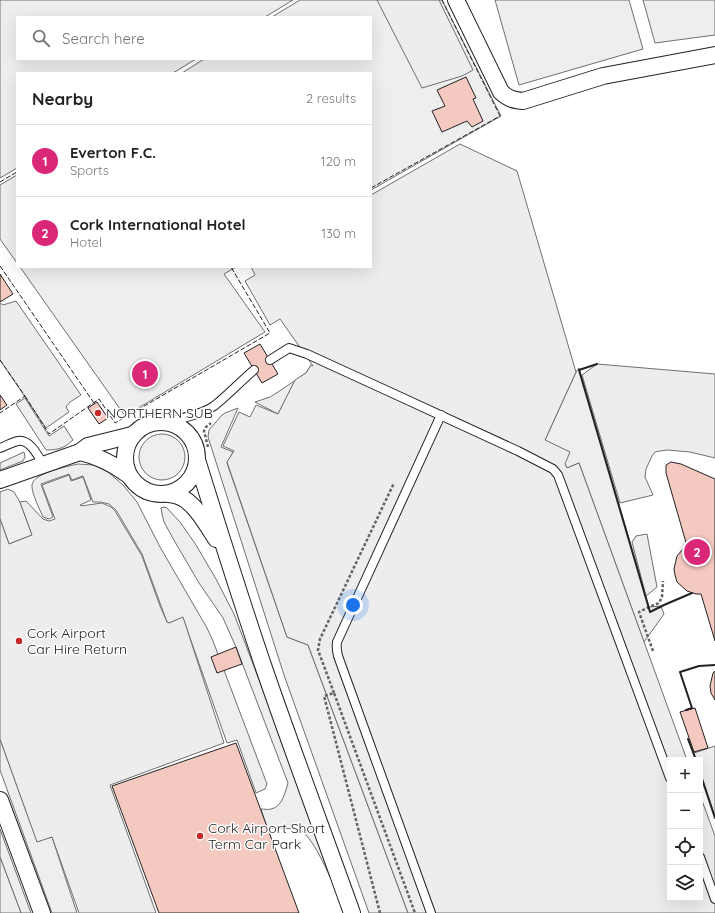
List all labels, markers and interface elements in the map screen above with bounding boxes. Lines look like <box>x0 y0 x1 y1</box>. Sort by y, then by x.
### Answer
search box <box>16 16 372 60</box>
icon: search <box>30 27 52 49</box>
text: Search here <box>62 29 145 48</box>
text: Nearby <box>32 88 93 109</box>
text: 2 results <box>306 90 356 106</box>
text: Everton F.C. <box>70 143 156 162</box>
text: 1 <box>42 153 48 169</box>
text: 120 m <box>321 153 356 169</box>
text: Sports <box>70 162 109 178</box>
text: Cork International Hotel <box>70 215 246 234</box>
text: 2 <box>41 225 49 241</box>
text: 130 m <box>321 225 356 241</box>
text: Hotel <box>70 234 102 250</box>
pin: 1 <box>132 359 158 389</box>
place label: NORTHERN SUB <box>106 404 213 422</box>
marker: NORTHERN SUB <box>93 408 103 418</box>
pin: 2 <box>684 537 710 567</box>
your location <box>343 595 363 615</box>
place label: Cork Airport Car Hire Return <box>27 624 127 658</box>
marker: Cork Airport Car Hire Return <box>14 636 24 646</box>
map controls <box>667 757 703 901</box>
button: + <box>667 757 703 793</box>
button: − <box>667 793 703 829</box>
place label: Cork Airport Short Term Car Park <box>208 819 325 853</box>
button: locate <box>667 829 703 865</box>
marker: Cork Airport Short Term Car Park <box>195 831 205 841</box>
button: layers <box>667 865 703 901</box>

